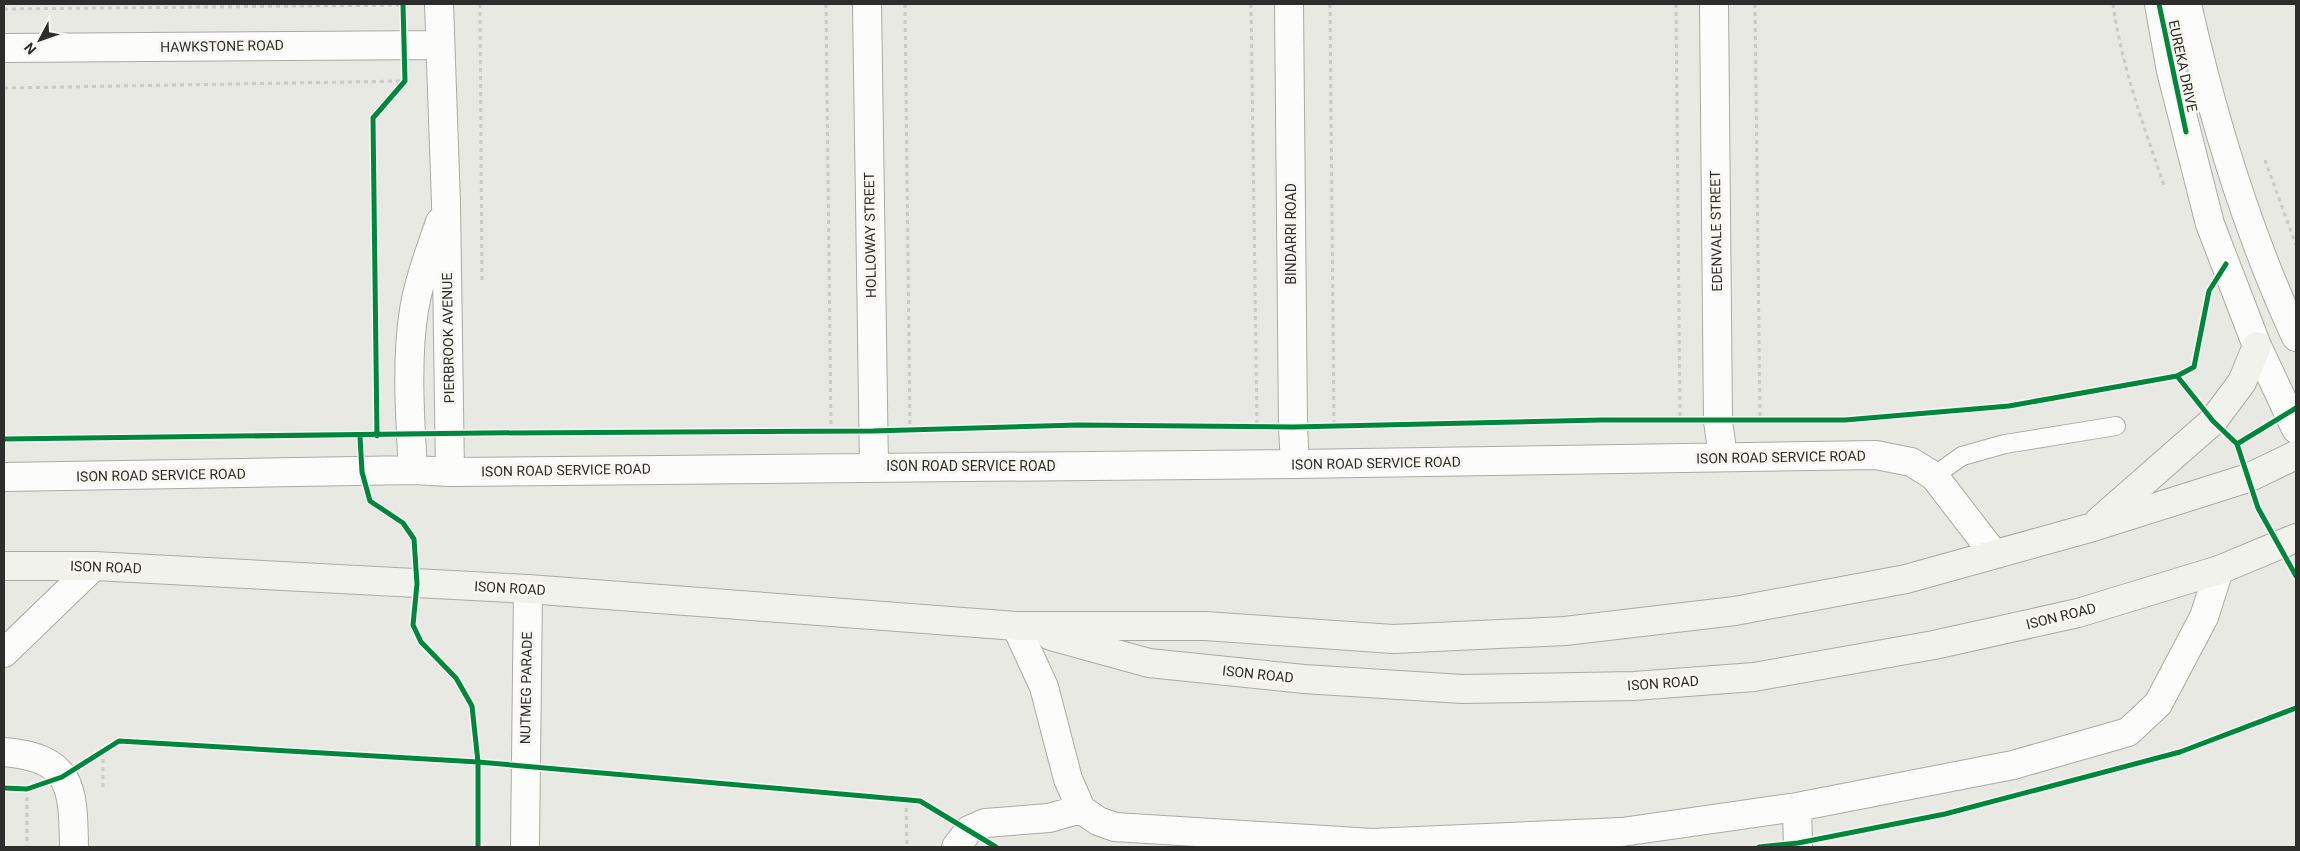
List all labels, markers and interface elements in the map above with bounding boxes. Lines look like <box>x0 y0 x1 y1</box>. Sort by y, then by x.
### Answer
north arrow <box>15 15 65 65</box>
street label: EUREKA DRIVE <box>2165 19 2201 113</box>
street label: HAWKSTONE ROAD <box>160 37 284 55</box>
text: N <box>21 40 39 58</box>
street label: EDENVALE STREET <box>1707 170 1725 292</box>
street label: HOLLOWAY STREET <box>861 171 879 298</box>
street label: BINDARRI ROAD <box>1283 183 1299 285</box>
street label: PIERBROOK AVENUE <box>439 273 457 403</box>
street label: ISON ROAD SERVICE ROAD <box>1696 448 1866 466</box>
street label: ISON ROAD SERVICE ROAD <box>1291 454 1461 472</box>
street label: ISON ROAD SERVICE ROAD <box>886 458 1056 474</box>
street label: ISON ROAD SERVICE ROAD <box>481 461 651 479</box>
street label: ISON ROAD SERVICE ROAD <box>76 466 246 484</box>
street label: ISON ROAD <box>70 558 142 576</box>
street label: ISON ROAD <box>474 578 546 598</box>
street label: ISON ROAD <box>2024 600 2098 632</box>
street label: NUTMEG PARADE <box>517 632 535 744</box>
street label: ISON ROAD <box>1222 662 1294 686</box>
street label: ISON ROAD <box>1627 673 1699 693</box>

